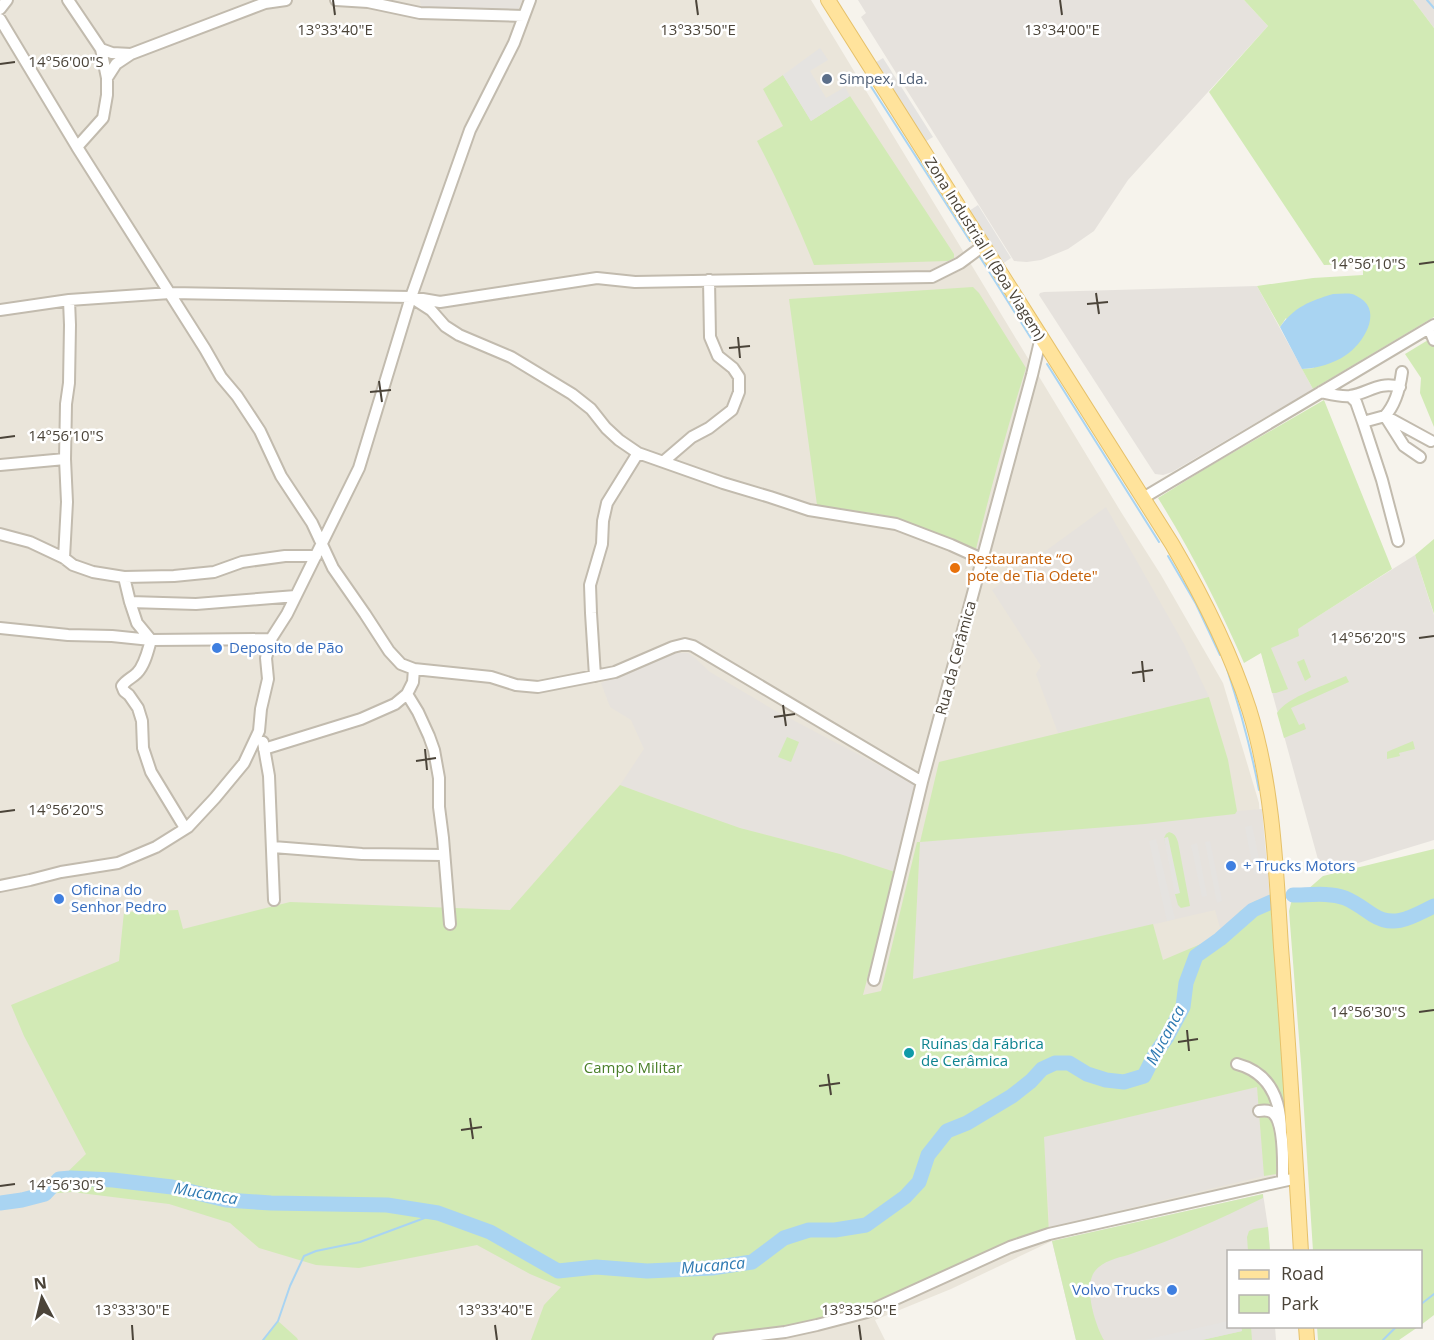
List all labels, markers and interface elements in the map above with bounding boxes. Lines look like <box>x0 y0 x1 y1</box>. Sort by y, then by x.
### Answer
text: 13°33'40"E <box>297 19 373 39</box>
text: 13°33'50"E <box>660 19 736 39</box>
text: 13°34'00"E <box>1024 19 1100 39</box>
text: 14°56'00"S <box>28 51 104 71</box>
place label: Simpex, Lda. <box>839 68 927 88</box>
marker: Simpex, Lda. <box>820 72 834 86</box>
street label: Zona Industrial II (Boa Viagem) <box>921 153 1051 344</box>
text: 14°56'10"S <box>1330 253 1406 273</box>
text: 14°56'10"S <box>28 425 104 445</box>
place label: Restaurante “O pote de Tia Odete" <box>967 548 1098 585</box>
marker: Restaurante “O pote de Tia Odete" <box>948 561 962 575</box>
street label: Rua da Cerâmica <box>930 598 980 717</box>
text: 14°56'20"S <box>1330 627 1406 647</box>
place label: Deposito de Pão <box>229 637 344 657</box>
marker: Deposito de Pão <box>210 641 224 655</box>
text: 14°56'20"S <box>28 799 104 819</box>
place label: + Trucks Motors <box>1243 855 1355 875</box>
marker: + Trucks Motors <box>1224 859 1238 873</box>
place label: Oficina do Senhor Pedro <box>71 879 167 916</box>
marker: Oficina do Senhor Pedro <box>52 892 66 906</box>
water label: Mucanca <box>1140 1001 1190 1069</box>
text: 14°56'30"S <box>1330 1001 1406 1021</box>
place label: Ruínas da Fábrica de Cerâmica <box>921 1033 1044 1070</box>
marker: Ruínas da Fábrica de Cerâmica <box>902 1046 916 1060</box>
park label: Campo Militar <box>584 1057 682 1077</box>
text: 14°56'30"S <box>28 1174 104 1194</box>
water label: Mucanca <box>172 1177 240 1209</box>
legend <box>1227 1250 1422 1328</box>
water label: Mucanca <box>680 1251 746 1279</box>
text: Road <box>1281 1261 1324 1285</box>
north arrow <box>12 1268 72 1328</box>
text: N <box>32 1271 48 1295</box>
place label: Volvo Trucks <box>1072 1279 1160 1299</box>
marker: Volvo Trucks <box>1165 1283 1179 1297</box>
text: Park <box>1281 1291 1319 1315</box>
text: 13°33'30"E <box>94 1299 170 1319</box>
text: 13°33'40"E <box>457 1299 533 1319</box>
text: 13°33'50"E <box>821 1299 897 1319</box>

